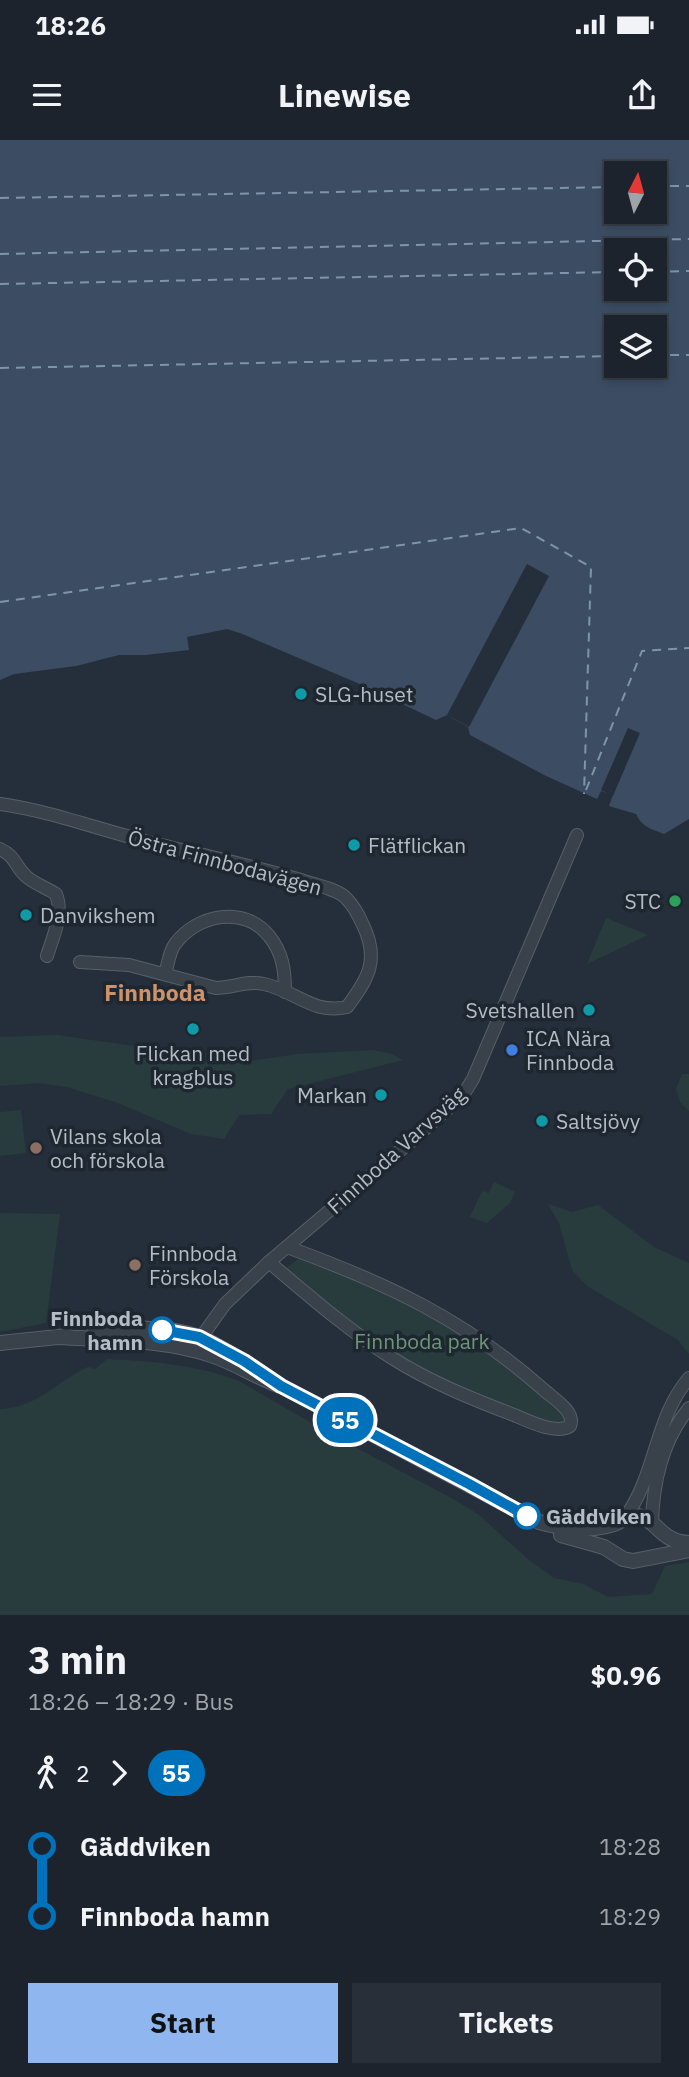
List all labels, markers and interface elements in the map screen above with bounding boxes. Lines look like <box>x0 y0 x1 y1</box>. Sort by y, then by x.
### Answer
text: 18:26 <box>35 8 106 42</box>
text: Linewise <box>278 74 411 116</box>
icon: menu <box>28 76 66 114</box>
icon: share <box>623 76 661 114</box>
north arrow <box>604 161 667 224</box>
map controls <box>604 161 667 378</box>
button: locate <box>604 238 667 301</box>
button: layers <box>604 315 667 378</box>
place label: SLG-huset <box>315 680 413 708</box>
marker: SLG-huset <box>293 686 309 702</box>
street label: Östra Finnbodavägen <box>125 823 325 901</box>
place label: Flätflickan <box>368 831 466 859</box>
marker: Flätflickan <box>346 837 362 853</box>
place label: STC <box>624 887 661 915</box>
marker: STC <box>667 893 683 909</box>
place label: Danvikshem <box>40 901 156 929</box>
marker: Danvikshem <box>18 907 34 923</box>
district label: Finnboda <box>104 977 206 1007</box>
place label: Svetshallen <box>466 996 575 1024</box>
marker: Svetshallen <box>581 1002 597 1018</box>
marker: Flickan med kragblus <box>185 1021 201 1037</box>
place label: ICA Nära Finnboda <box>526 1024 614 1076</box>
place label: Flickan med kragblus <box>136 1039 250 1091</box>
marker: ICA Nära Finnboda <box>504 1042 520 1058</box>
street label: Finnboda Varvsväg <box>321 1080 471 1220</box>
place label: Markan <box>297 1081 367 1109</box>
marker: Markan <box>373 1087 389 1103</box>
place label: Saltsjövy <box>556 1107 641 1135</box>
marker: Saltsjövy <box>534 1113 550 1129</box>
place label: Vilans skola och förskola <box>50 1122 165 1174</box>
marker: Vilans skola och förskola <box>28 1140 44 1156</box>
place label: Finnboda Förskola <box>149 1239 237 1291</box>
marker: Finnboda Förskola <box>127 1257 143 1273</box>
place label: Finnboda hamn <box>50 1304 143 1356</box>
marker: Finnboda hamn <box>149 1317 175 1343</box>
park label: Finnboda park <box>354 1327 490 1355</box>
line badge: 55 <box>314 1397 376 1443</box>
text: 55 <box>331 1404 359 1436</box>
place label: Gäddviken <box>546 1502 652 1530</box>
marker: Gäddviken <box>514 1503 540 1529</box>
text: 3 min <box>28 1635 127 1684</box>
text: $0.96 <box>591 1658 661 1692</box>
text: 18:26 – 18:29 · Bus <box>28 1686 234 1716</box>
icon: walk <box>28 1754 66 1792</box>
icon: forward <box>100 1754 138 1792</box>
text: 55 <box>162 1757 191 1789</box>
text: 2 <box>76 1758 90 1788</box>
text: Gäddviken <box>80 1829 211 1863</box>
text: 18:28 <box>599 1831 661 1861</box>
text: Finnboda hamn <box>80 1899 270 1933</box>
text: 18:29 <box>599 1901 661 1931</box>
button: Start <box>28 1983 338 2063</box>
button: Tickets <box>352 1983 661 2063</box>

